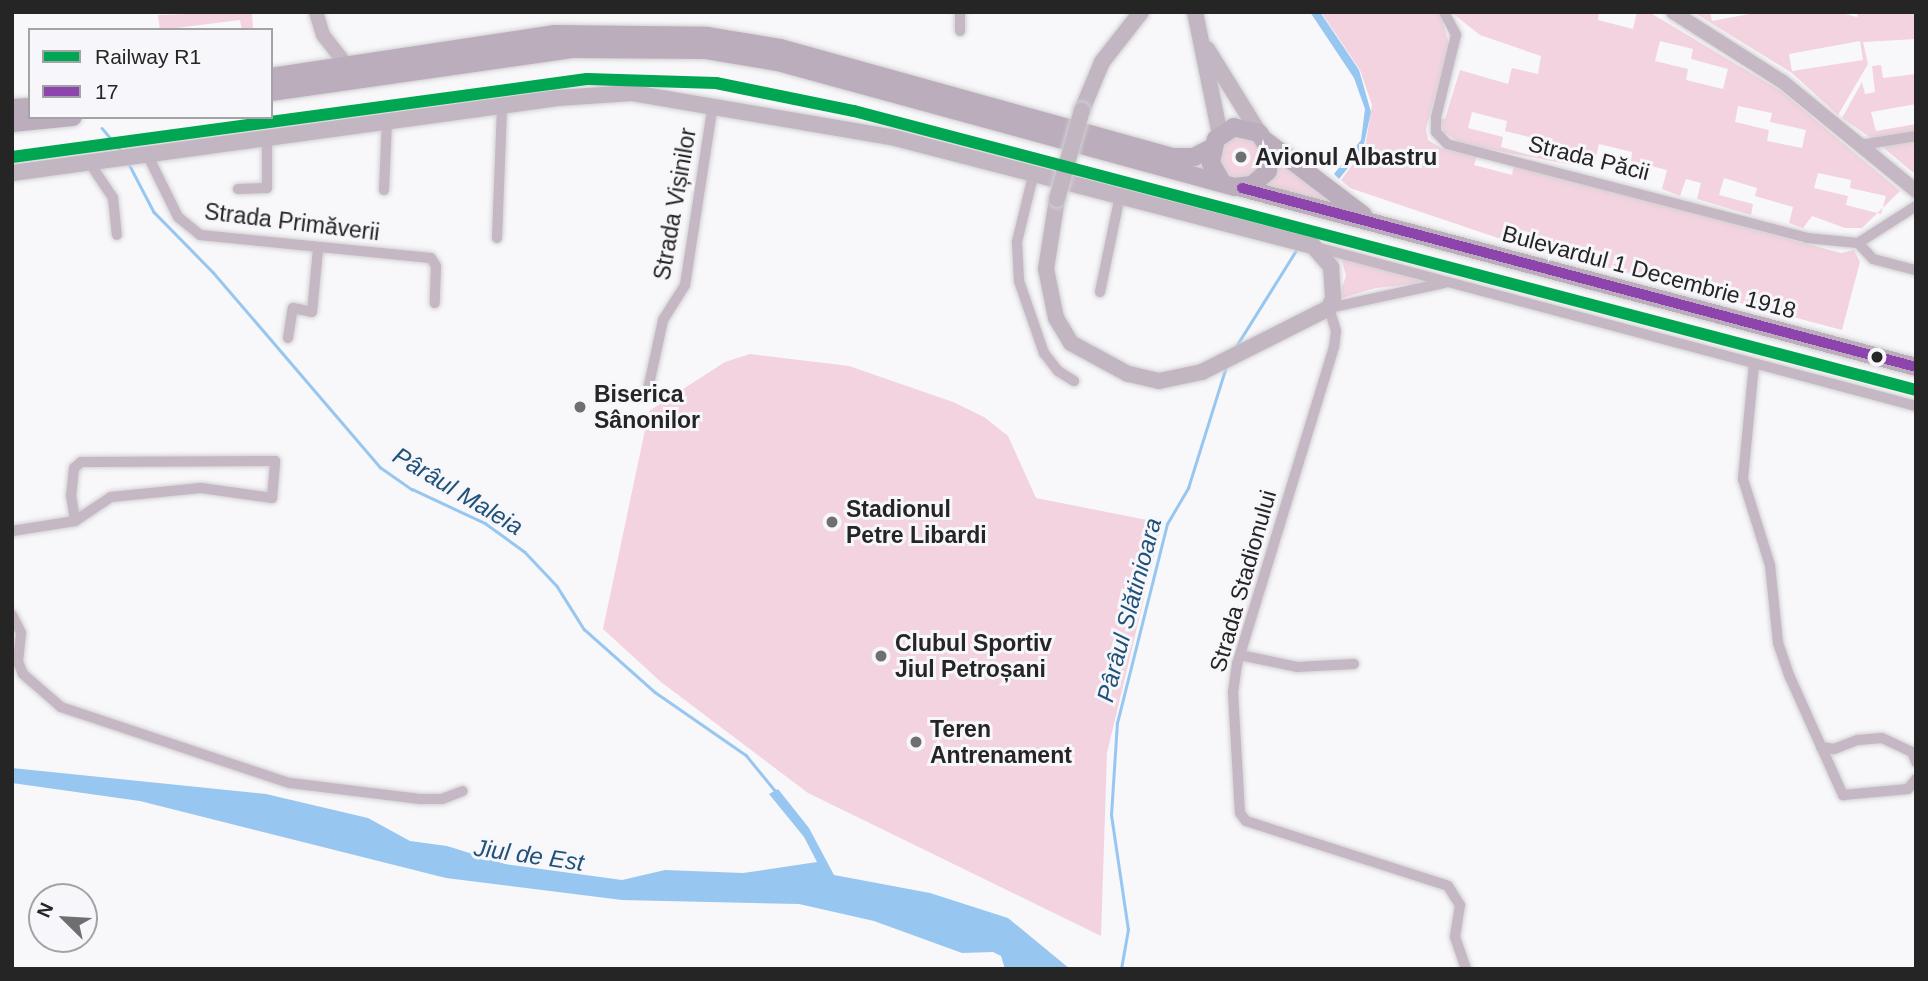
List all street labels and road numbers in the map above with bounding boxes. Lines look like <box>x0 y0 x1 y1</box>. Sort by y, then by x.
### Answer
street label: Strada Vișinilor <box>648 126 702 282</box>
street label: Strada Păcii <box>1525 130 1653 186</box>
street label: Strada Primăverii <box>203 198 381 246</box>
street label: Bulevardul 1 Decembrie 1918 <box>1499 219 1799 325</box>
street label: Strada Stadionului <box>1204 487 1282 675</box>

